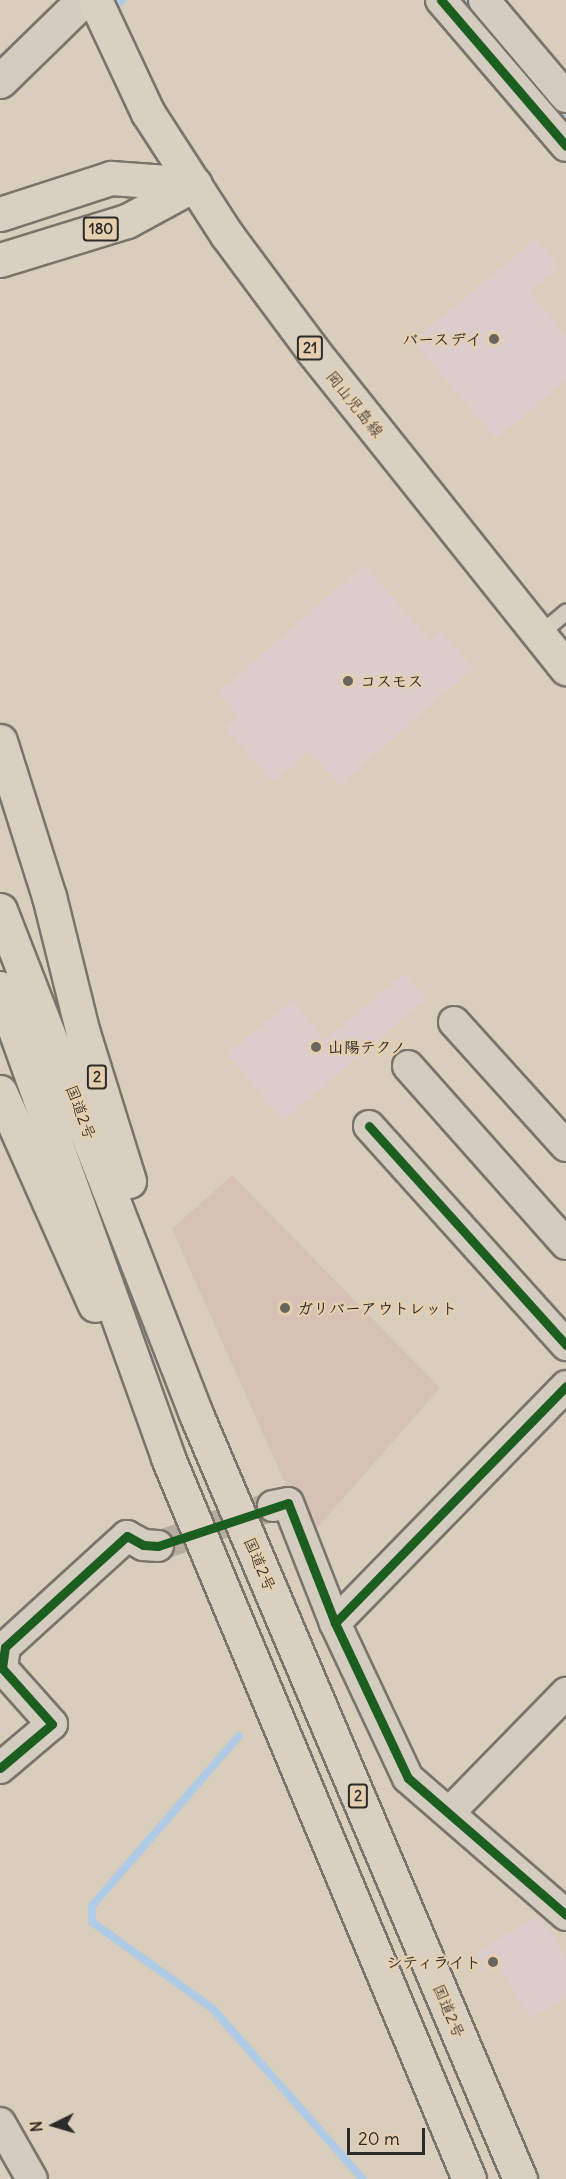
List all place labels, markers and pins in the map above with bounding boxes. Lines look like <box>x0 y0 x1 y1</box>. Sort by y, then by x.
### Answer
place label: バースデイ <box>402 329 482 349</box>
marker: バースデイ <box>487 332 501 346</box>
place label: コスモス <box>360 671 424 691</box>
marker: コスモス <box>341 674 355 688</box>
place label: 山陽テクノ <box>328 1037 408 1057</box>
marker: 山陽テクノ <box>309 1040 323 1054</box>
place label: ガリバーアウトレット <box>297 1298 457 1318</box>
marker: ガリバーアウトレット <box>278 1301 292 1315</box>
place label: シティライト <box>385 1952 481 1972</box>
marker: シティライト <box>486 1955 500 1969</box>

